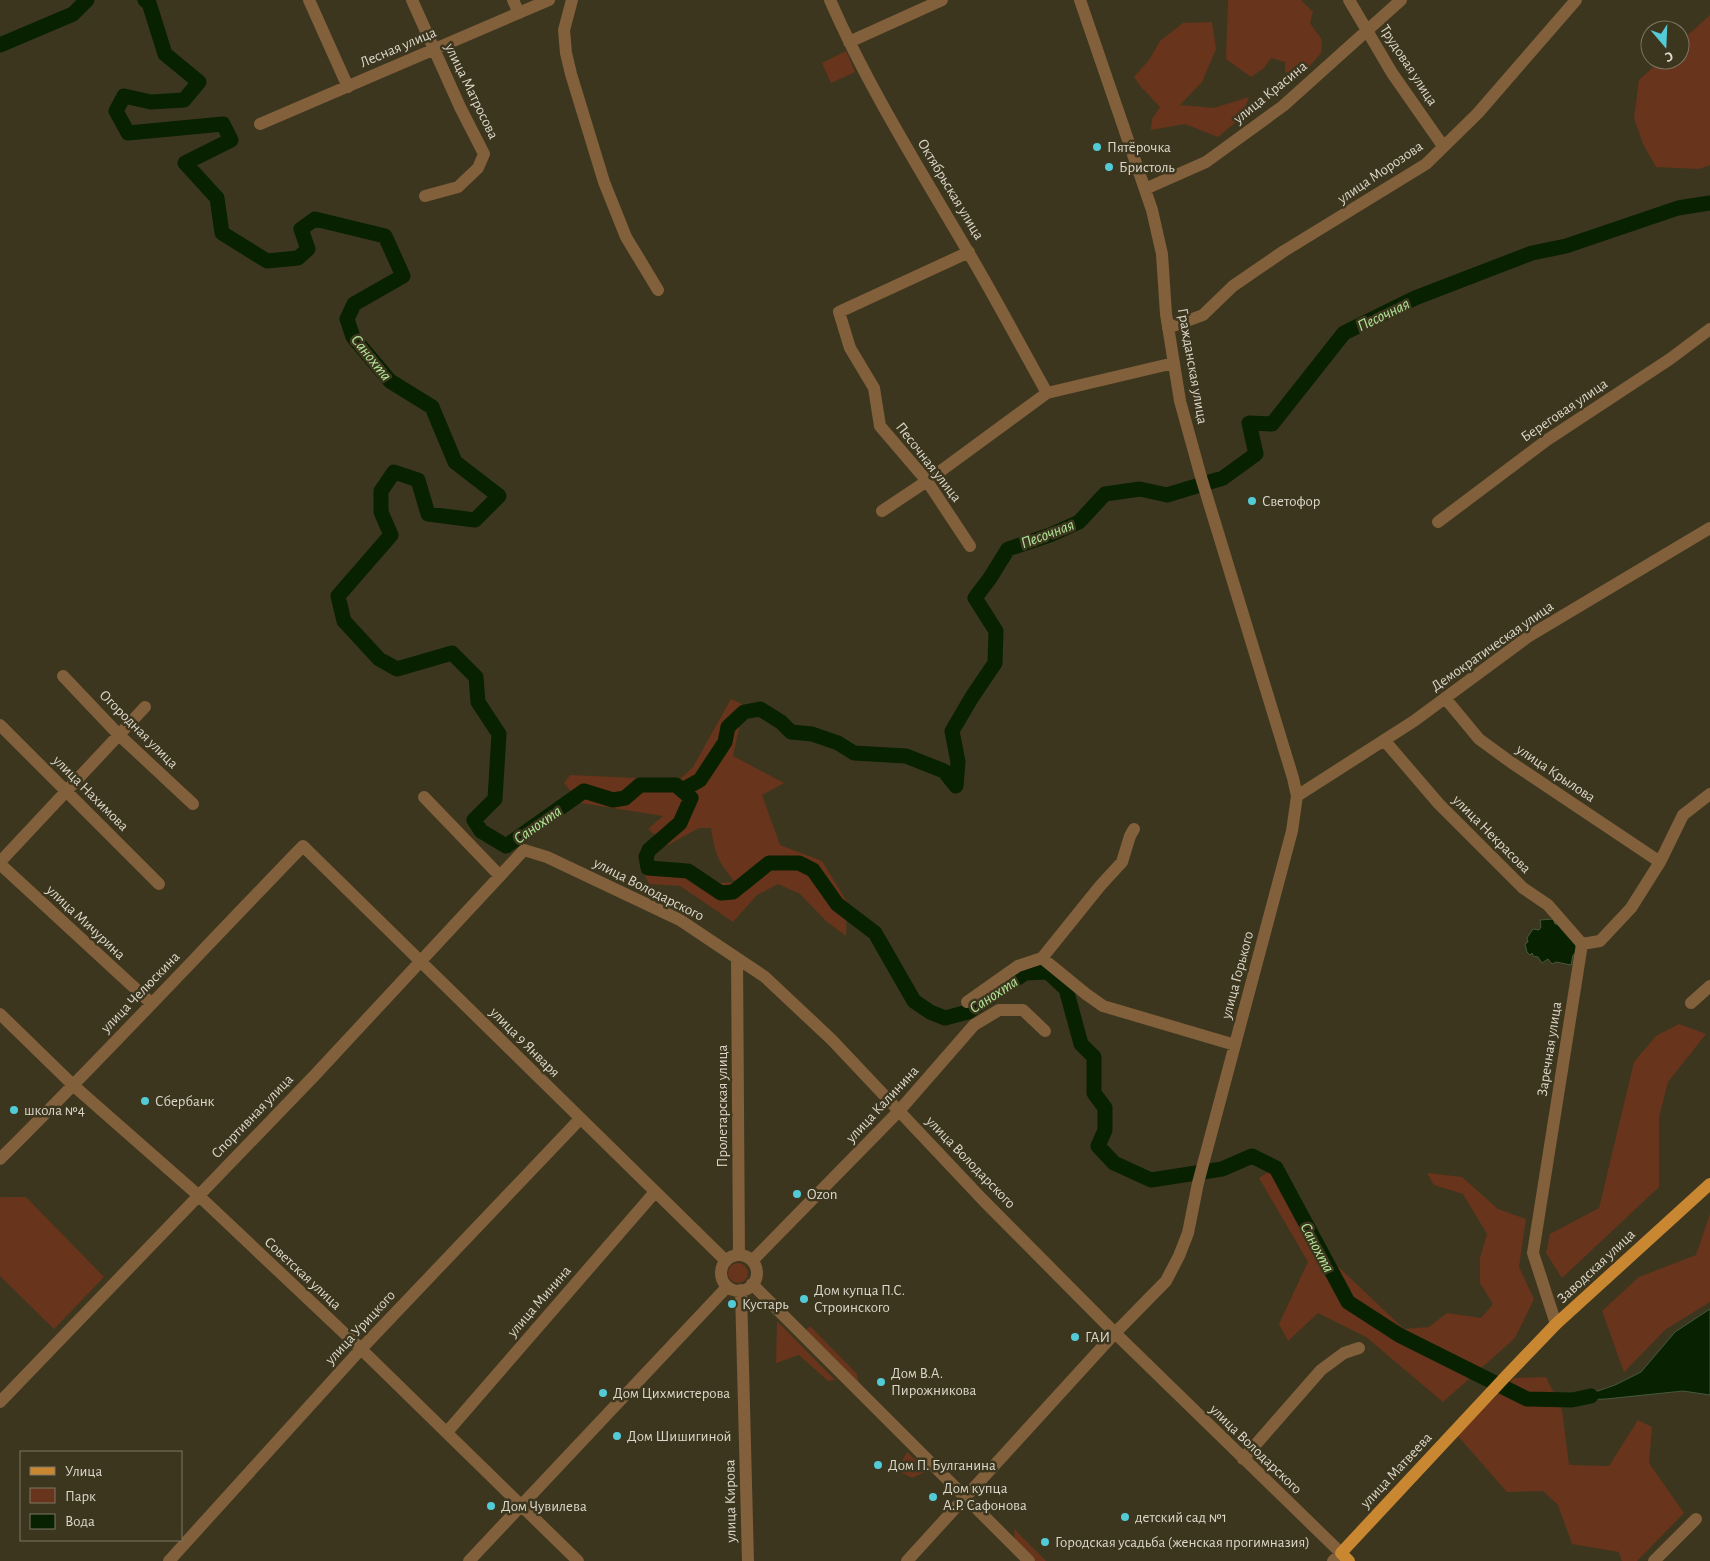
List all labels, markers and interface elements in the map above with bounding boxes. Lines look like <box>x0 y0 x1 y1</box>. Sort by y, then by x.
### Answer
north arrow <box>1640 20 1690 70</box>
street label: Трудовая улица <box>1377 22 1440 109</box>
street label: Лесная улица <box>358 25 439 70</box>
street label: улица Матросова <box>442 40 501 141</box>
text: С <box>1663 48 1675 64</box>
street label: улица Красина <box>1230 58 1310 127</box>
street label: Октябрьская улица <box>915 136 987 242</box>
street label: улица Морозова <box>1334 138 1426 207</box>
place label: Пятёрочка <box>1107 140 1171 155</box>
marker: Пятёрочка <box>1091 141 1103 153</box>
place label: Бристоль <box>1119 160 1175 175</box>
marker: Бристоль <box>1103 161 1115 173</box>
water label: Песочная <box>1355 295 1412 334</box>
street label: Гражданская улица <box>1175 307 1210 425</box>
water label: Санохта <box>348 332 395 384</box>
street label: Береговая улица <box>1518 376 1610 445</box>
street label: Песочная улица <box>893 420 964 505</box>
place label: Светофор <box>1262 494 1321 509</box>
marker: Светофор <box>1246 495 1258 507</box>
water label: Песочная <box>1018 516 1076 551</box>
street label: Демократическая улица <box>1428 598 1556 694</box>
street label: Огородная улица <box>96 687 181 772</box>
street label: улица Крылова <box>1513 741 1598 805</box>
street label: улица Нахимова <box>49 752 131 834</box>
street label: улица Некрасова <box>1449 792 1534 876</box>
water label: Санохта <box>511 803 564 847</box>
street label: улица Володарского <box>590 855 706 924</box>
street label: улица Мичурина <box>43 882 128 963</box>
street label: улица Горького <box>1218 930 1256 1022</box>
street label: улица Челюскина <box>97 949 183 1036</box>
water label: Санохта <box>967 973 1021 1016</box>
street label: Заречная улица <box>1535 1000 1564 1098</box>
street label: улица 9 Января <box>486 1004 562 1080</box>
street label: Пролетарская улица <box>715 1044 730 1167</box>
street label: улица Калинина <box>842 1063 922 1146</box>
street label: Спортивная улица <box>209 1071 296 1161</box>
place label: Сбербанк <box>155 1094 215 1109</box>
marker: Сбербанк <box>139 1095 151 1107</box>
place label: школа №4 <box>24 1103 85 1118</box>
marker: школа №4 <box>8 1104 20 1116</box>
street label: улица Володарского <box>922 1113 1018 1211</box>
place label: Ozon <box>807 1187 837 1202</box>
marker: Ozon <box>791 1188 803 1200</box>
water label: Санохта <box>1297 1220 1337 1275</box>
street label: Заводская улица <box>1555 1227 1638 1306</box>
street label: Советская улица <box>261 1234 344 1313</box>
street label: улица Минина <box>504 1263 574 1340</box>
place label: Дом купца П.С. Строинского <box>814 1283 905 1315</box>
street label: улица Урицкого <box>322 1288 398 1368</box>
marker: Дом купца П.С. Строинского <box>798 1293 810 1305</box>
place label: Кустарь <box>742 1297 789 1312</box>
marker: Кустарь <box>726 1298 738 1310</box>
place label: ГАИ <box>1085 1330 1110 1345</box>
marker: ГАИ <box>1069 1331 1081 1343</box>
place label: Дом В.А. Пирожникова <box>891 1366 976 1398</box>
marker: Дом В.А. Пирожникова <box>875 1376 887 1388</box>
place label: Дом Цихмистерова <box>613 1386 730 1401</box>
marker: Дом Цихмистерова <box>597 1387 609 1399</box>
street label: улица Володарского <box>1206 1401 1305 1497</box>
place label: Дом Шишигиной <box>627 1429 732 1444</box>
marker: Дом Шишигиной <box>611 1430 623 1442</box>
street label: улица Матвеева <box>1357 1430 1435 1512</box>
legend <box>20 1451 182 1541</box>
place label: Дом П. Булганина <box>888 1458 996 1473</box>
street label: улица Кирова <box>722 1459 739 1544</box>
marker: Дом П. Булганина <box>872 1459 884 1471</box>
text: Улица <box>65 1464 102 1479</box>
place label: Дом купца А.Р. Сафонова <box>943 1481 1027 1513</box>
text: Парк <box>65 1489 96 1504</box>
marker: Дом купца А.Р. Сафонова <box>927 1491 939 1503</box>
place label: Дом Чувилева <box>501 1499 587 1514</box>
marker: Дом Чувилева <box>485 1500 497 1512</box>
place label: детский сад №1 <box>1135 1510 1227 1525</box>
marker: детский сад №1 <box>1119 1511 1131 1523</box>
text: Вода <box>65 1514 95 1529</box>
place label: Городская усадьба (женская прогимназия) <box>1055 1535 1310 1550</box>
marker: Городская усадьба (женская прогимназия) <box>1039 1536 1051 1548</box>

